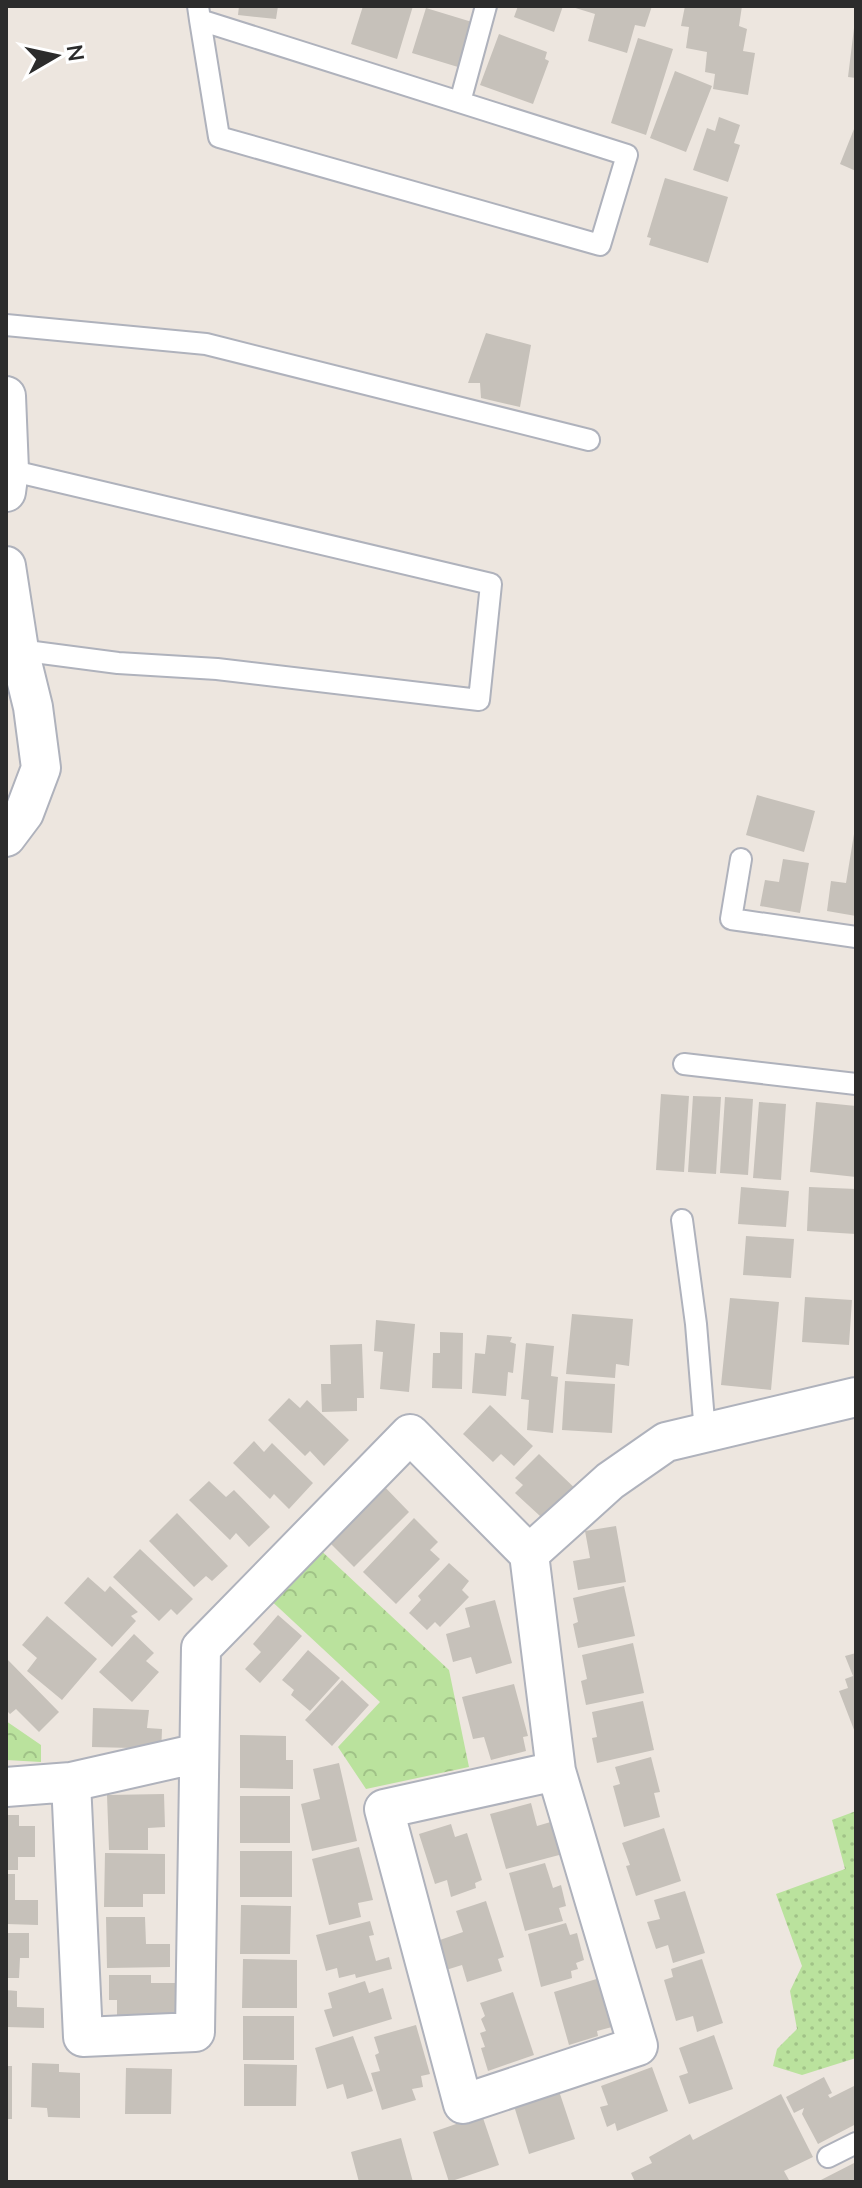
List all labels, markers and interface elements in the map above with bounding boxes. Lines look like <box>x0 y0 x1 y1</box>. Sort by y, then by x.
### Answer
north arrow <box>16 16 96 96</box>
text: N <box>59 43 91 64</box>

